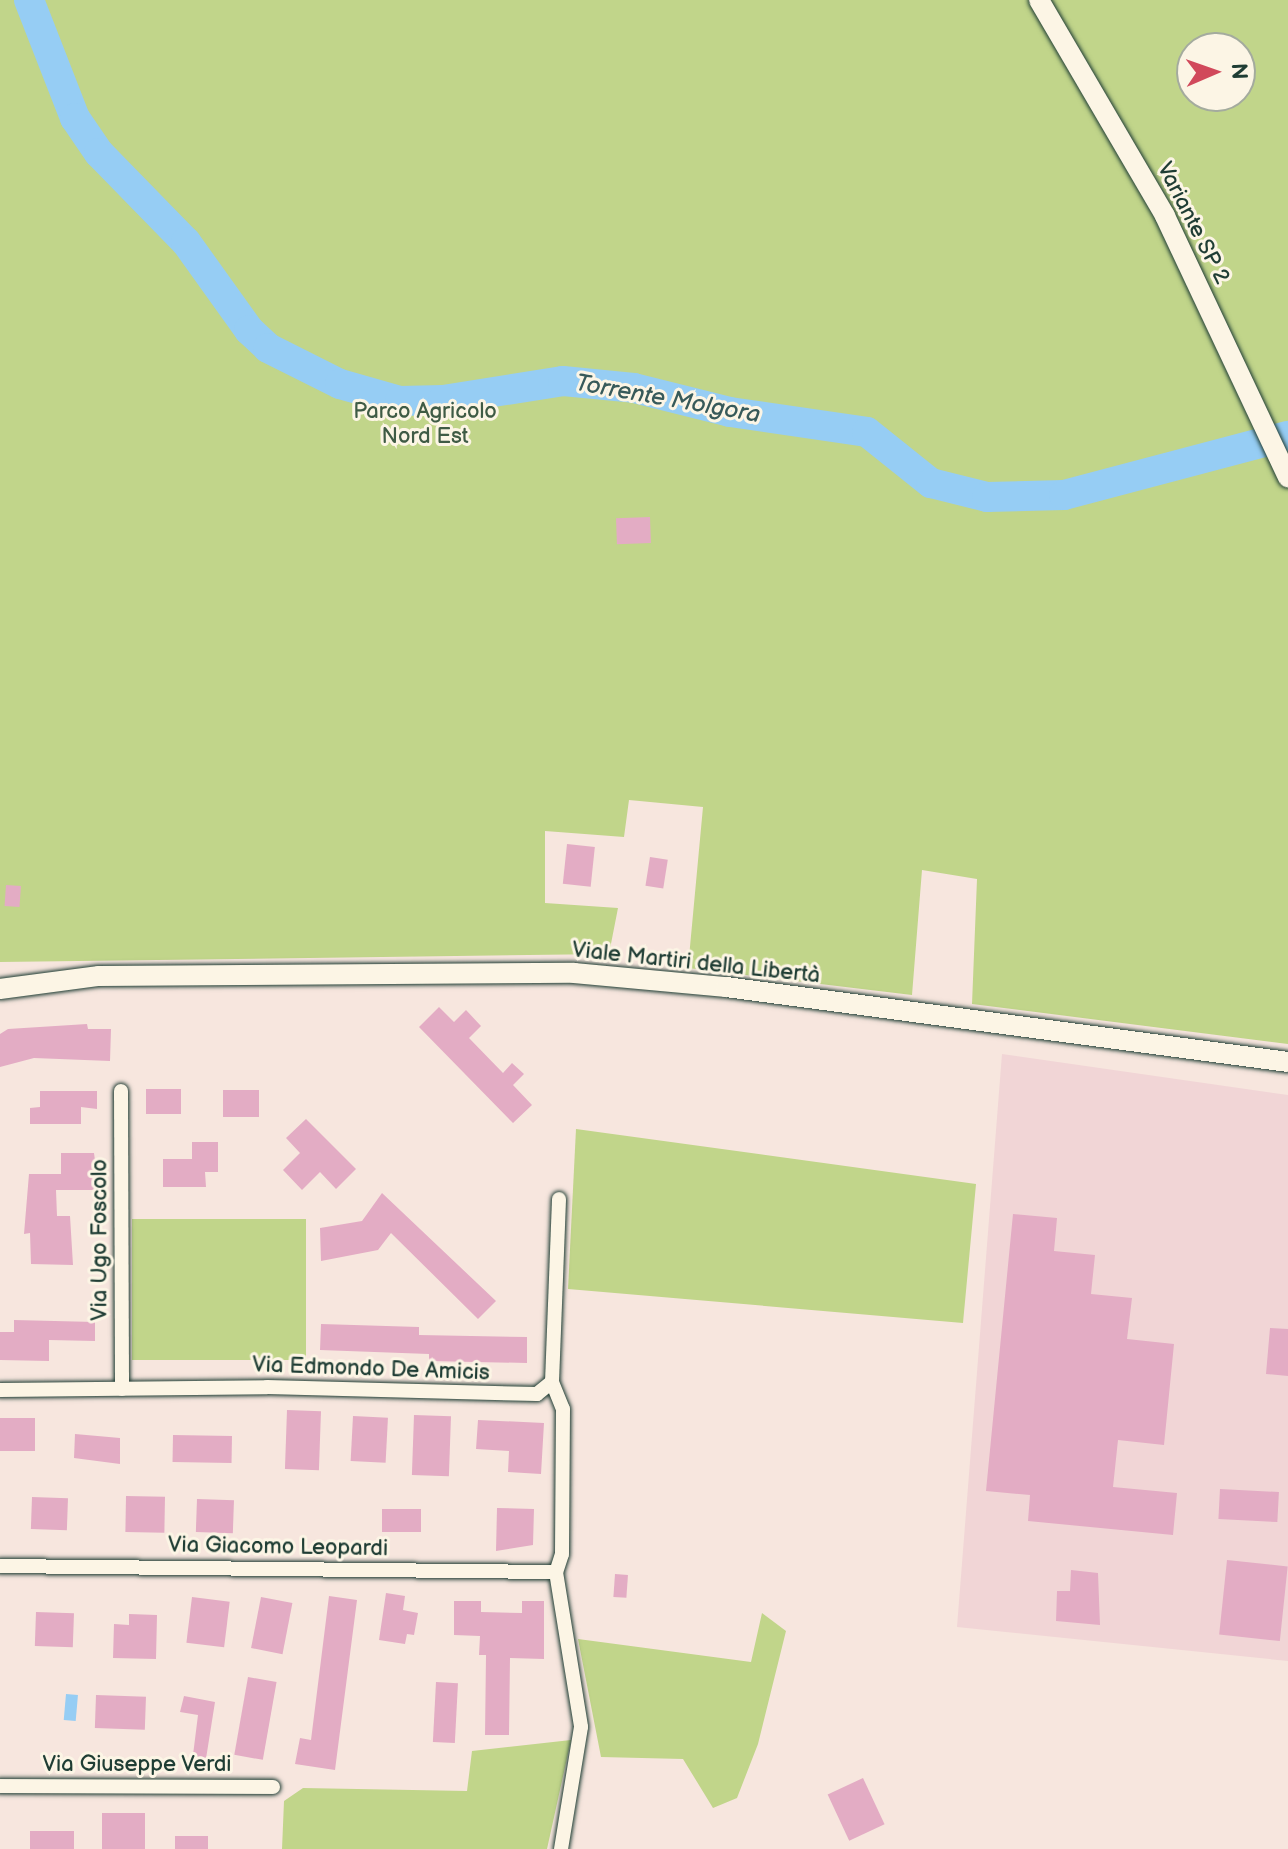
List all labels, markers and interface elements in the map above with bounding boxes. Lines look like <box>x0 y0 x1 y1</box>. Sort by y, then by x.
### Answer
north arrow <box>1176 32 1256 112</box>
text: N <box>1225 62 1252 80</box>
street label: Variante SP 2 <box>1151 158 1235 288</box>
water label: Torrente Molgora <box>573 369 763 429</box>
park label: Parco Agricolo Nord Est <box>353 398 497 450</box>
street label: Viale Martiri della Libertà <box>571 937 821 989</box>
street label: Via Ugo Foscolo <box>87 1159 113 1321</box>
street label: Via Edmondo De Amicis <box>252 1352 490 1386</box>
street label: Via Giacomo Leopardi <box>168 1532 388 1562</box>
street label: Via Giuseppe Verdi <box>42 1752 232 1778</box>

